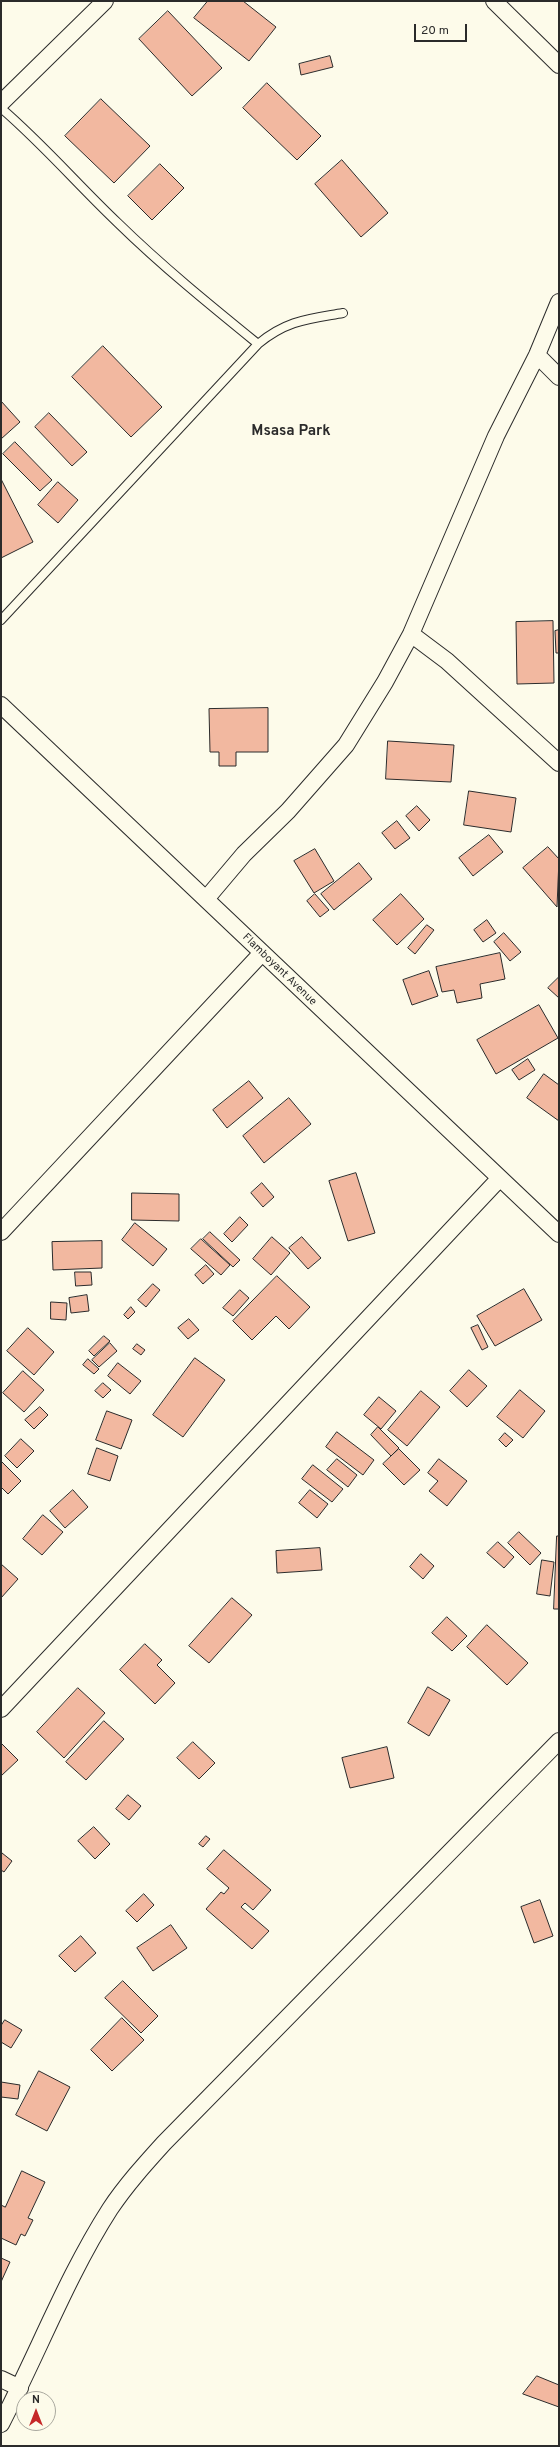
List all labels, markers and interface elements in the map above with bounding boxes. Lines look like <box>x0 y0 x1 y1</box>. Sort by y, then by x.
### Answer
scale bar <box>416 16 469 42</box>
text: 20 m <box>421 23 449 39</box>
district label: Msasa Park <box>251 423 331 441</box>
street label: Flamboyant Avenue <box>239 931 319 1009</box>
north arrow <box>16 2391 56 2431</box>
text: N <box>32 2393 40 2407</box>

